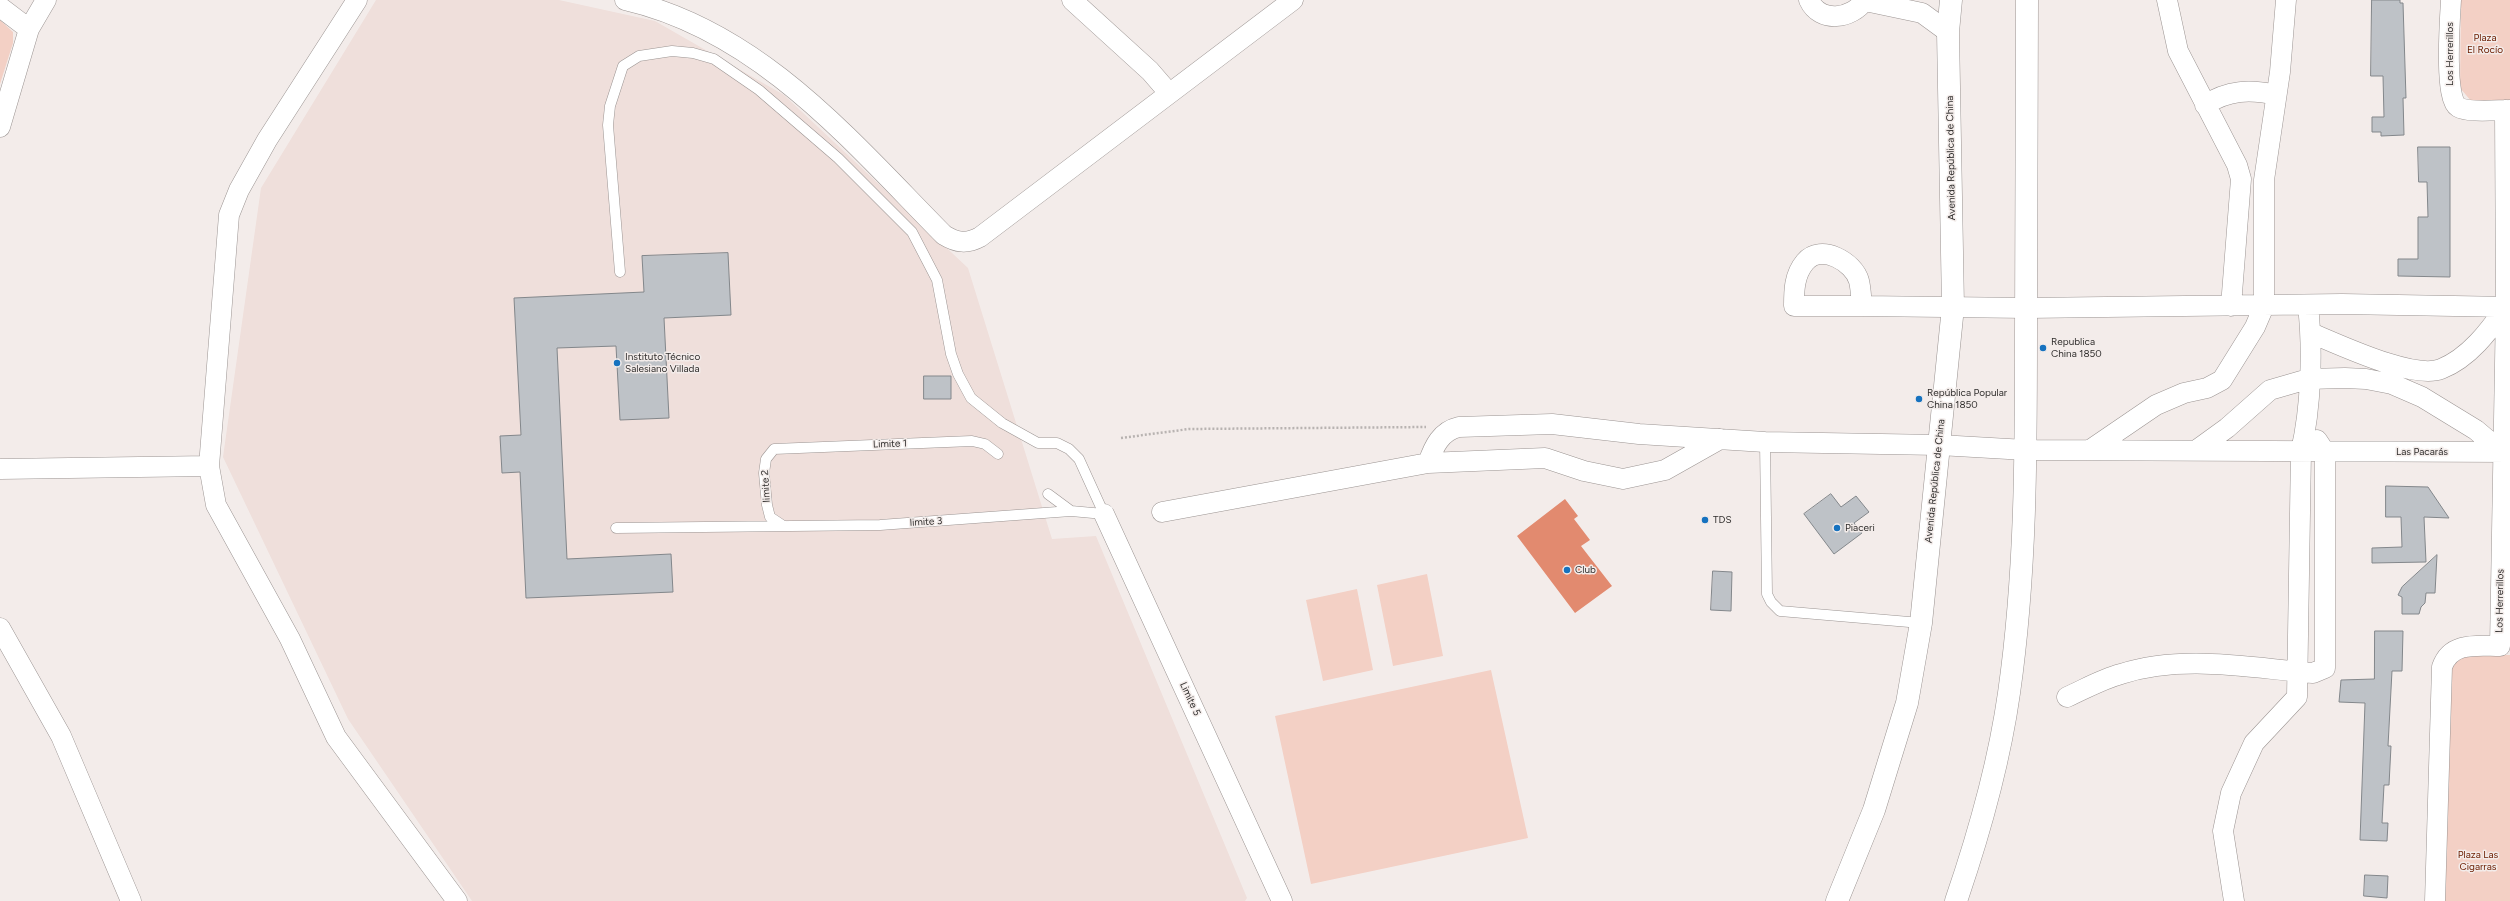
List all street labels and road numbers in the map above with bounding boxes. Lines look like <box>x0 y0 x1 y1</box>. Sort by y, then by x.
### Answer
street label: Los Herrerillos <box>2444 22 2456 86</box>
street label: Avenida República de China <box>1944 96 1958 220</box>
street label: Avenida República de China <box>1923 418 1947 544</box>
street label: Limite 1 <box>873 437 907 451</box>
street label: Las Pacarás <box>2396 446 2448 458</box>
street label: limite 2 <box>759 469 773 503</box>
street label: limite 3 <box>909 515 943 529</box>
street label: Los Herrerillos <box>2493 569 2507 633</box>
street label: Limite 5 <box>1177 680 1203 718</box>

